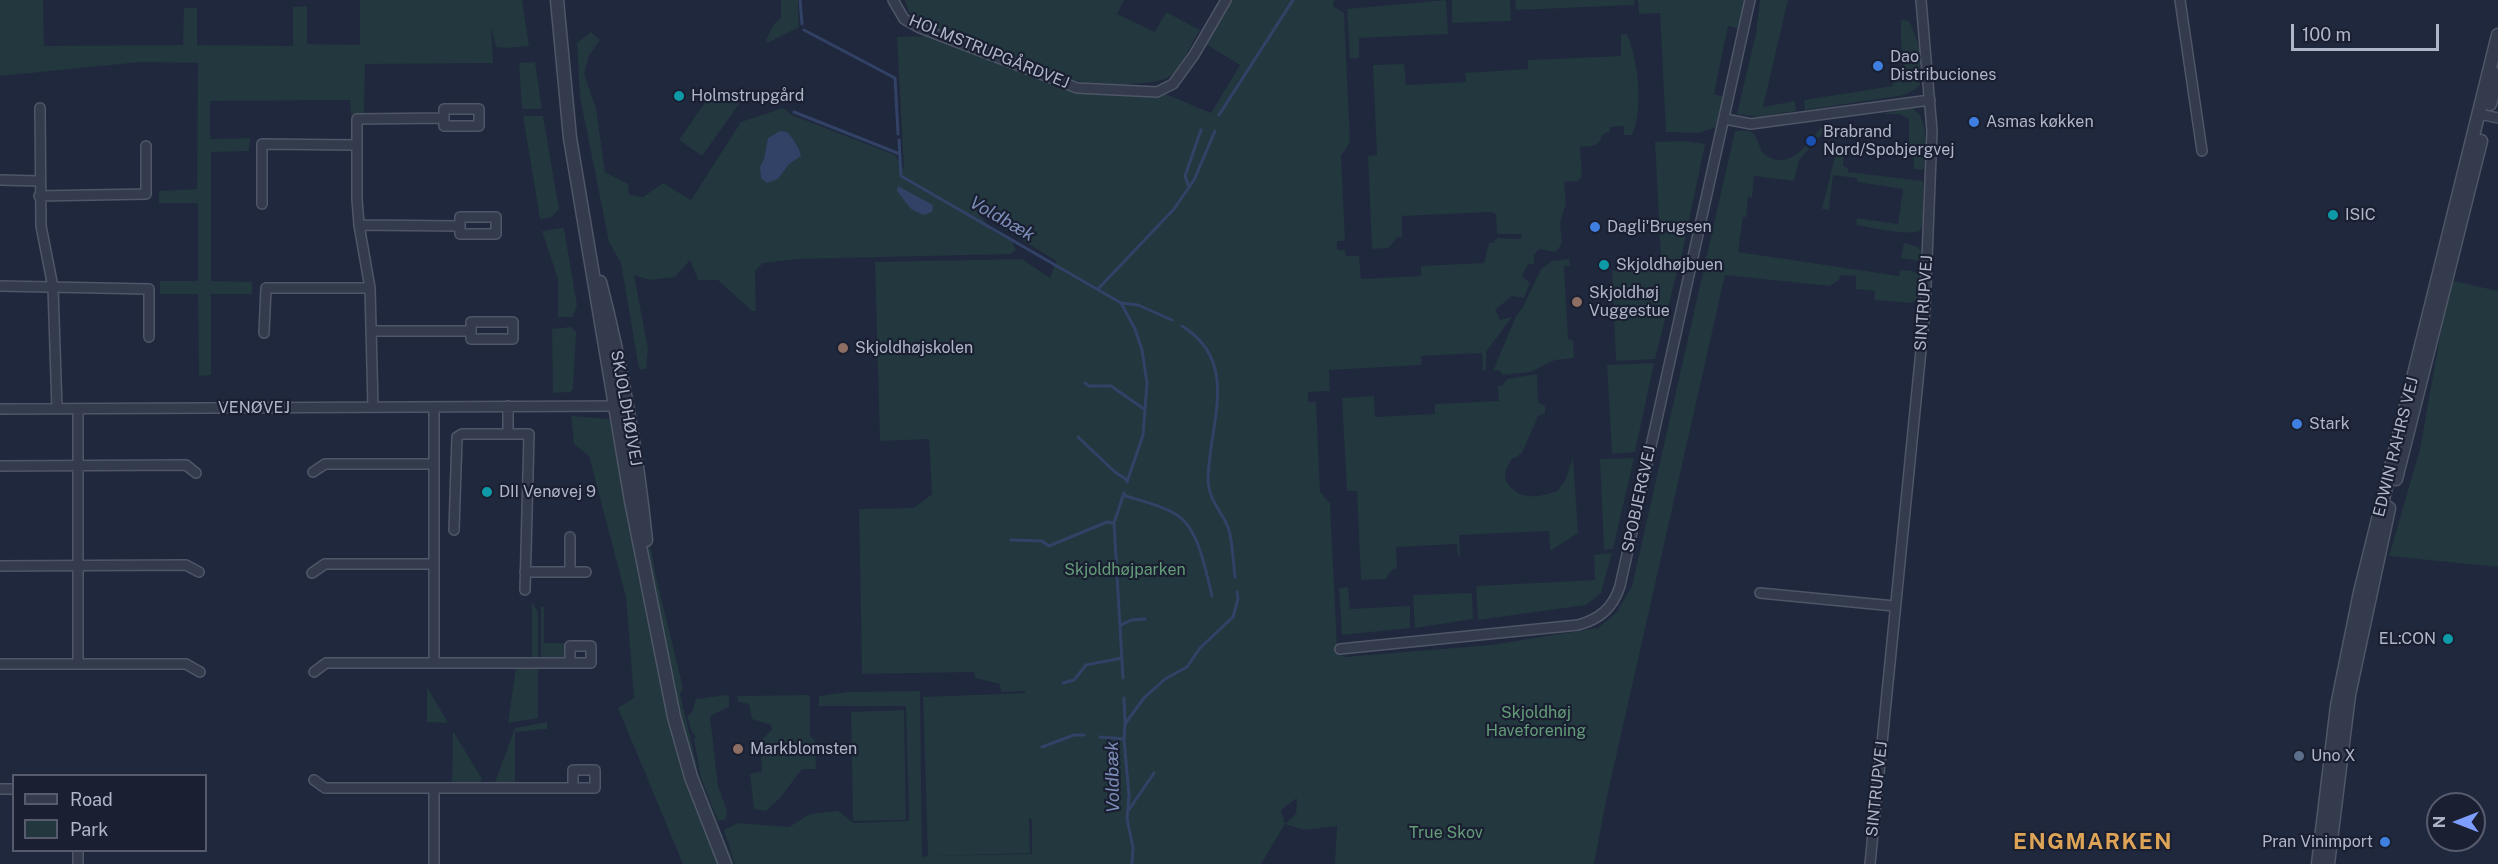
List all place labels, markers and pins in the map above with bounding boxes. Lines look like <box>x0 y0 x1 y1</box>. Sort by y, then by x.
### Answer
place label: Dao Distribuciones <box>1890 47 1996 85</box>
marker: Dao Distribuciones <box>1871 59 1885 73</box>
place label: Holmstrupgård <box>691 86 804 106</box>
marker: Holmstrupgård <box>672 89 686 103</box>
place label: Asmas køkken <box>1986 112 2094 132</box>
marker: Asmas køkken <box>1967 115 1981 129</box>
place label: Brabrand Nord/Spobjergvej <box>1823 122 1955 160</box>
marker: Brabrand Nord/Spobjergvej <box>1804 134 1818 148</box>
place label: ISIC <box>2345 205 2376 225</box>
marker: ISIC <box>2326 208 2340 222</box>
place label: Dagli'Brugsen <box>1607 217 1712 237</box>
marker: Dagli'Brugsen <box>1588 220 1602 234</box>
place label: Skjoldhøjbuen <box>1616 255 1723 275</box>
marker: Skjoldhøjbuen <box>1597 258 1611 272</box>
place label: Skjoldhøj Vuggestue <box>1589 283 1670 321</box>
marker: Skjoldhøj Vuggestue <box>1570 295 1584 309</box>
place label: Skjoldhøjskolen <box>855 338 973 358</box>
marker: Skjoldhøjskolen <box>836 341 850 355</box>
place label: Stark <box>2309 414 2350 434</box>
marker: Stark <box>2290 417 2304 431</box>
place label: DII Venøvej 9 <box>499 482 596 502</box>
marker: DII Venøvej 9 <box>480 485 494 499</box>
place label: EL:CON <box>2379 629 2436 649</box>
marker: EL:CON <box>2441 632 2455 646</box>
place label: Markblomsten <box>750 739 857 759</box>
marker: Markblomsten <box>731 742 745 756</box>
place label: Uno X <box>2311 746 2355 766</box>
marker: Uno X <box>2292 749 2306 763</box>
place label: Pran Vinimport <box>2262 832 2373 852</box>
marker: Pran Vinimport <box>2378 835 2392 849</box>

